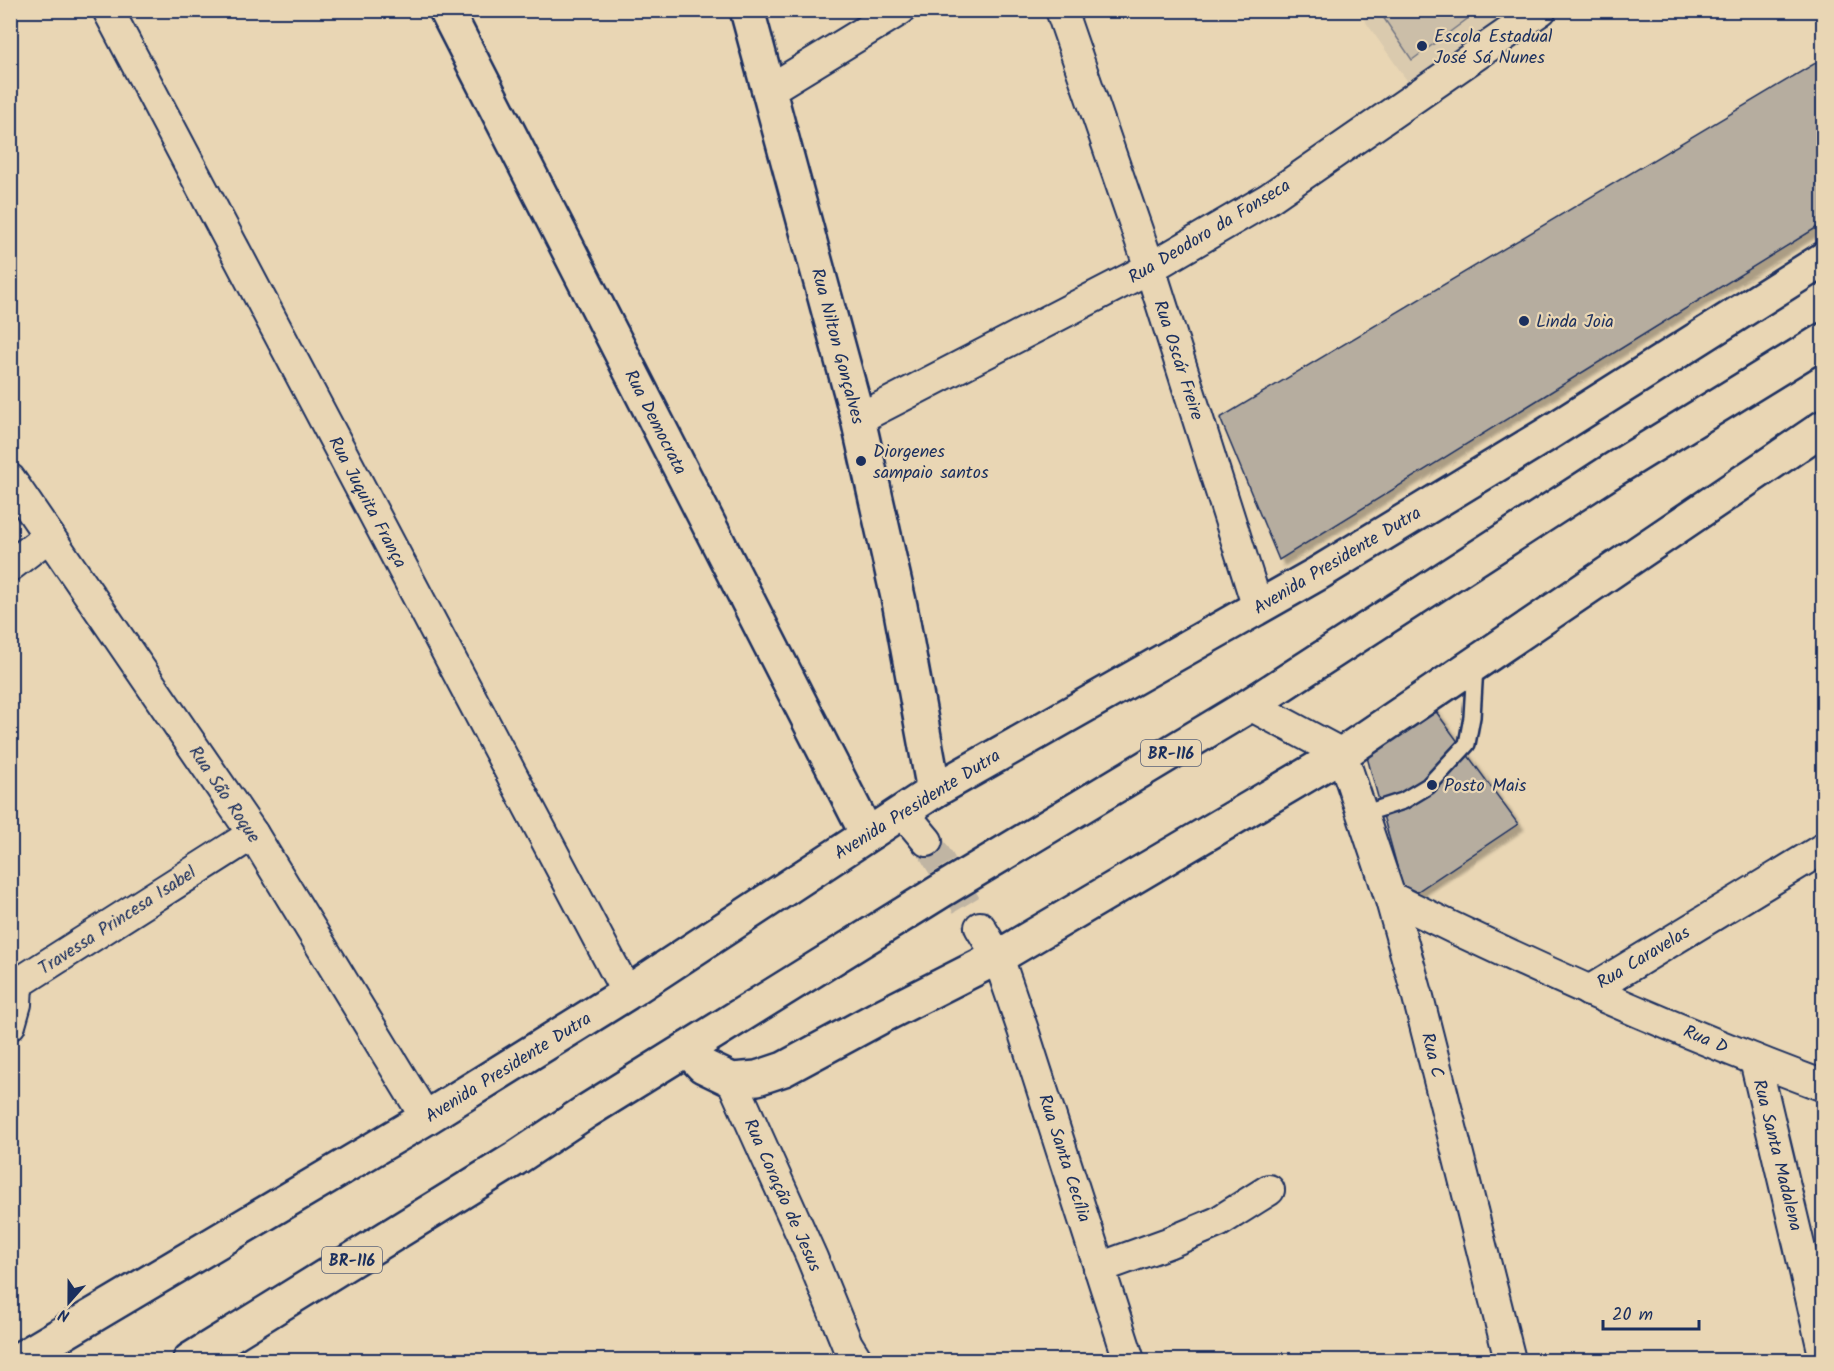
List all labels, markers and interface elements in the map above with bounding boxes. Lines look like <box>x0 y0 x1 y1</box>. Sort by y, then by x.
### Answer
place label: Escola Estadual José Sá Nunes <box>1434 23 1553 73</box>
marker: Escola Estadual José Sá Nunes <box>1415 39 1429 53</box>
street label: Rua Deodoro da Fonseca <box>1123 172 1297 292</box>
street label: Rua Nilton Gonçalves <box>802 265 871 428</box>
street label: Rua Oscár Freire <box>1144 297 1211 424</box>
place label: Linda Joia <box>1536 308 1614 337</box>
marker: Linda Joia <box>1517 314 1531 328</box>
street label: Rua Democrata <box>616 365 694 480</box>
street label: Rua Juquita França <box>320 431 414 574</box>
place label: Diorgenes sampaio santos <box>873 438 989 488</box>
marker: Diorgenes sampaio santos <box>854 454 868 468</box>
street label: Avenida Presidente Dutra <box>1248 500 1427 623</box>
street label: Rua São Roque <box>180 740 267 849</box>
road number: BR-116 <box>1141 740 1201 766</box>
street label: Avenida Presidente Dutra <box>829 742 1007 868</box>
place label: Posto Mais <box>1444 772 1527 801</box>
marker: Posto Mais <box>1425 778 1439 792</box>
street label: Travessa Princesa Isabel <box>33 859 203 983</box>
street label: Rua Caravelas <box>1591 919 1696 998</box>
street label: Avenida Presidente Dutra <box>420 1005 598 1131</box>
street label: Rua D <box>1678 1018 1733 1063</box>
street label: Rua C <box>1412 1030 1451 1081</box>
street label: Rua Santa Madalena <box>1744 1076 1809 1234</box>
street label: Rua Santa Cecília <box>1029 1091 1098 1226</box>
street label: Rua Coração de Jesus <box>735 1114 829 1277</box>
road number: BR-116 <box>322 1247 382 1273</box>
north arrow <box>39 1272 99 1332</box>
scale bar <box>1603 1293 1699 1331</box>
text: N <box>55 1301 73 1328</box>
text: 20 m <box>1612 1301 1653 1330</box>

